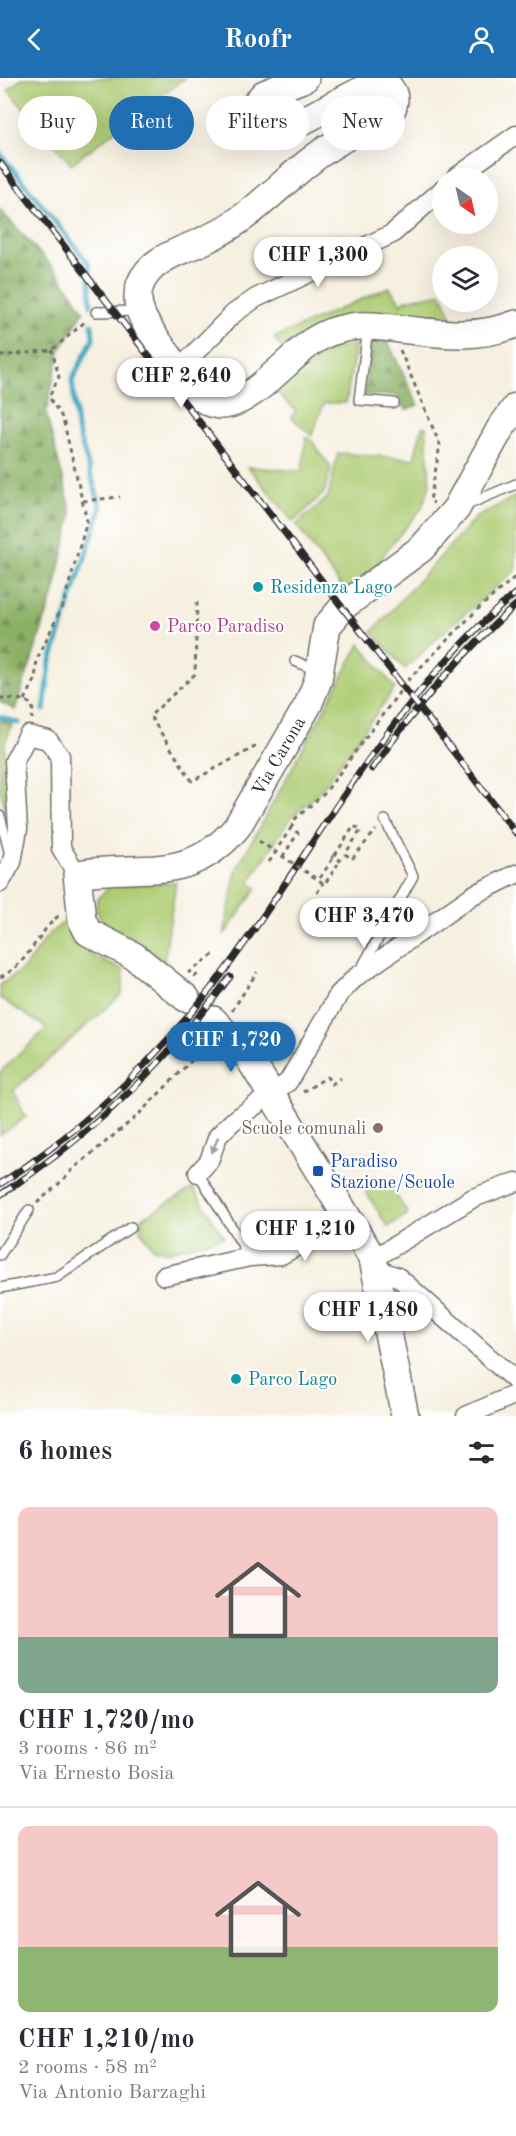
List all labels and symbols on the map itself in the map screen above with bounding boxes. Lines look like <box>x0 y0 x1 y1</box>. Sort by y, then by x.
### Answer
north arrow <box>432 168 498 234</box>
pin: CHF 1,300 <box>249 237 387 288</box>
pin: CHF 2,640 <box>112 358 250 409</box>
place label: Residenza Lago <box>270 579 393 597</box>
marker: Residenza Lago <box>251 580 265 594</box>
place label: Parco Paradiso <box>167 618 284 636</box>
marker: Parco Paradiso <box>148 619 162 633</box>
street label: Via Carona <box>249 714 309 799</box>
pin: CHF 3,470 <box>295 898 433 949</box>
pin: CHF 1,720 <box>162 1022 300 1073</box>
place label: Scuole comunali <box>241 1120 366 1138</box>
marker: Scuole comunali <box>371 1121 385 1135</box>
one-way arrow <box>210 1136 220 1154</box>
place label: Paradiso Stazione/Scuole <box>330 1153 455 1192</box>
marker: Paradiso Stazione/Scuole <box>311 1164 325 1178</box>
pin: CHF 1,210 <box>236 1211 374 1262</box>
pin: CHF 1,480 <box>299 1292 437 1343</box>
place label: Parco Lago <box>248 1371 337 1389</box>
marker: Parco Lago <box>229 1372 243 1386</box>

